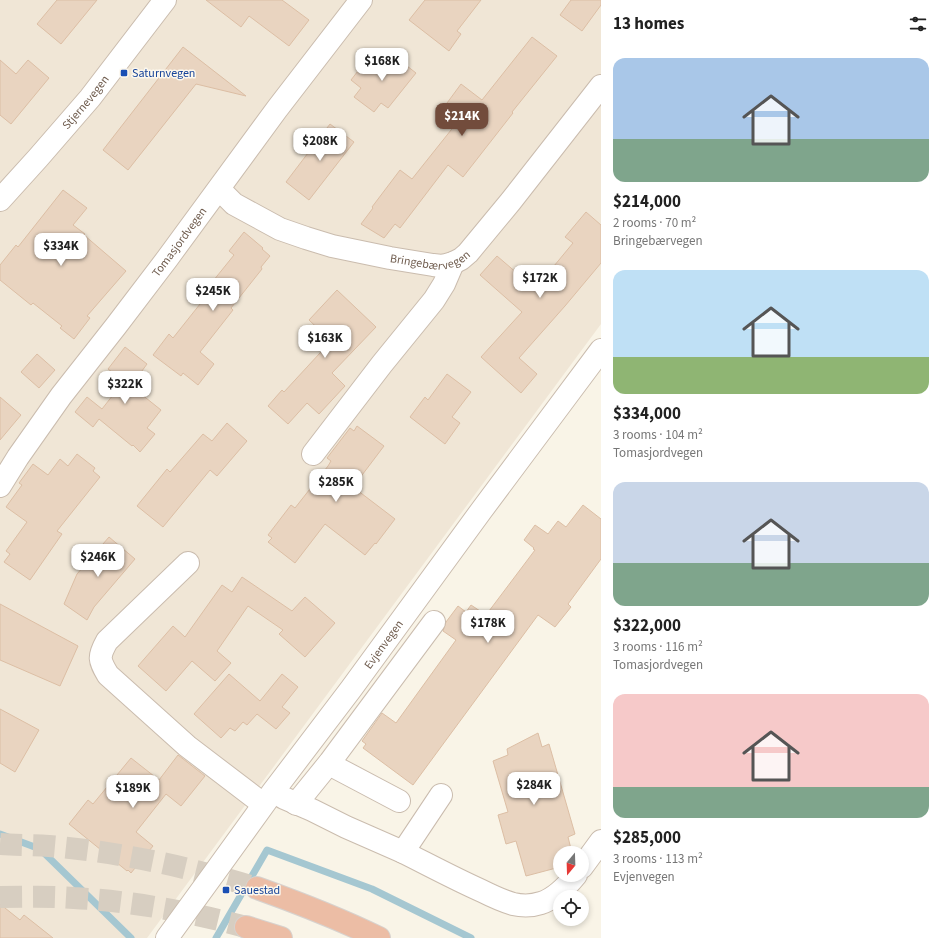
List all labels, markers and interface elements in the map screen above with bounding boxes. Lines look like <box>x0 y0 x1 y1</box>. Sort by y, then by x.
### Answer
text: 13 homes <box>613 12 684 36</box>
icon: filters <box>907 13 929 35</box>
pin: $168K <box>354 48 410 82</box>
text: $168K <box>364 52 400 70</box>
place label: Saturnvegen <box>132 65 195 82</box>
marker: Saturnvegen <box>119 68 129 78</box>
street label: Stjernevegen <box>58 72 113 133</box>
icon: home <box>735 84 807 156</box>
pin: $214K <box>434 103 490 137</box>
text: $214K <box>444 107 480 125</box>
pin: $208K <box>292 128 348 162</box>
text: $208K <box>302 132 338 150</box>
text: $214,000 <box>613 190 681 214</box>
street label: Tomasjordvegen <box>148 204 211 281</box>
text: 2 rooms · 70 m² <box>613 214 696 232</box>
text: Bringebærvegen <box>613 232 703 250</box>
pin: $334K <box>33 233 89 267</box>
text: $334K <box>43 237 79 255</box>
street label: Bringebærvegen <box>389 246 474 275</box>
pin: $172K <box>512 265 568 299</box>
text: $172K <box>522 269 558 287</box>
pin: $245K <box>185 278 241 312</box>
text: $245K <box>195 282 231 300</box>
icon: home <box>735 296 807 368</box>
pin: $163K <box>297 325 353 359</box>
text: $163K <box>307 329 343 347</box>
pin: $322K <box>97 371 153 405</box>
text: $322K <box>107 375 143 393</box>
text: $334,000 <box>613 402 681 426</box>
text: 3 rooms · 104 m² <box>613 426 703 444</box>
text: Tomasjordvegen <box>613 444 703 462</box>
pin: $285K <box>308 469 364 503</box>
text: $285K <box>318 473 354 491</box>
icon: home <box>735 508 807 580</box>
pin: $246K <box>70 544 126 578</box>
text: $246K <box>80 548 116 566</box>
pin: $178K <box>460 610 516 644</box>
text: $178K <box>470 614 506 632</box>
text: $322,000 <box>613 614 681 638</box>
street label: Evjenvegen <box>360 617 408 673</box>
text: 3 rooms · 116 m² <box>613 638 703 656</box>
text: Tomasjordvegen <box>613 656 703 674</box>
icon: home <box>735 720 807 792</box>
pin: $284K <box>506 772 562 806</box>
pin: $189K <box>105 775 161 809</box>
text: $284K <box>516 776 552 794</box>
text: $189K <box>115 779 151 797</box>
text: $285,000 <box>613 826 681 850</box>
north arrow <box>553 846 589 882</box>
map controls <box>553 846 589 926</box>
text: 3 rooms · 113 m² <box>613 850 703 868</box>
text: Evjenvegen <box>613 868 675 886</box>
place label: Sauestad <box>234 882 280 899</box>
marker: Sauestad <box>221 885 231 895</box>
button: locate <box>553 890 589 926</box>

